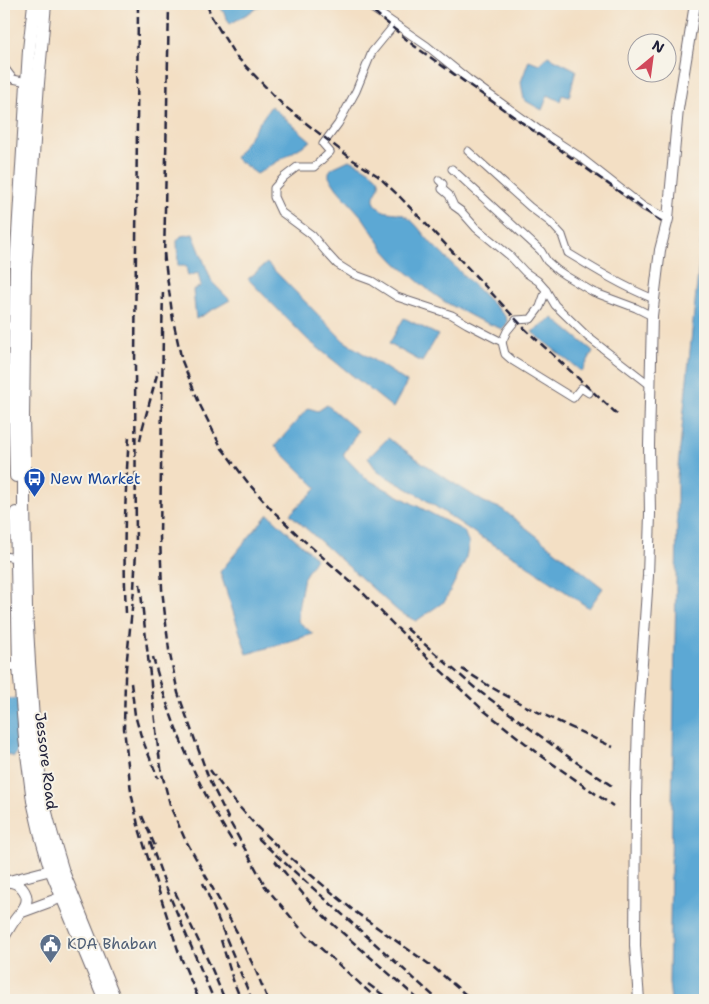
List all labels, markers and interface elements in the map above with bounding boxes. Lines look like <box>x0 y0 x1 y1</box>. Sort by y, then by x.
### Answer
north arrow <box>626 32 676 82</box>
text: N <box>649 36 668 57</box>
bus stop icon: New Market <box>22 467 46 498</box>
place label: New Market <box>50 469 141 489</box>
street label: Jessore Road <box>30 711 62 811</box>
public building icon: KDA Bhaban <box>39 932 63 963</box>
place label: KDA Bhaban <box>67 934 157 954</box>

